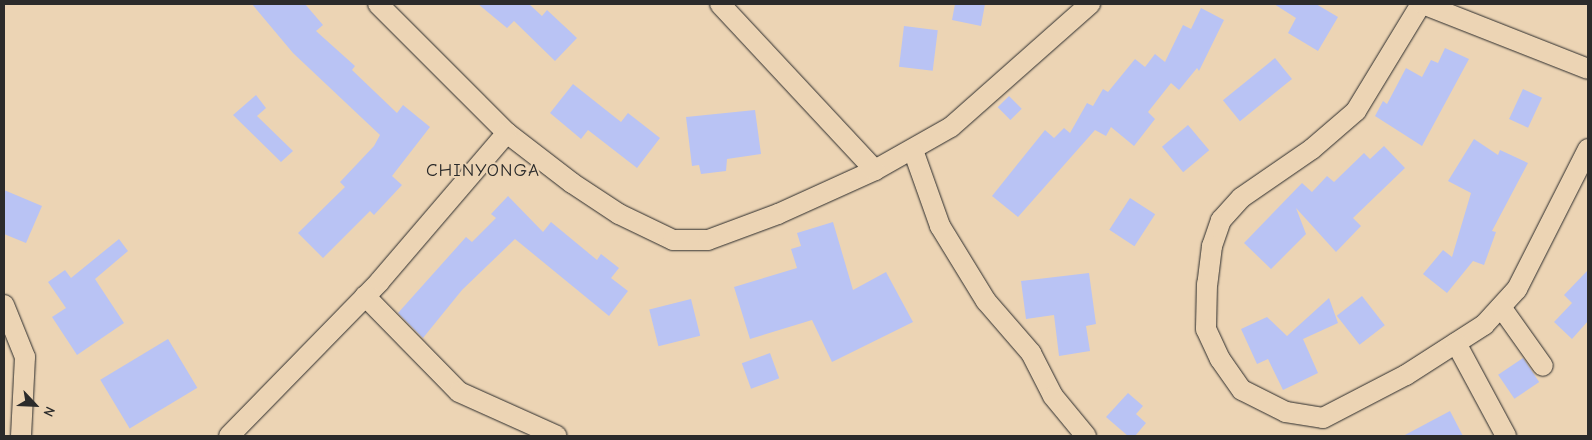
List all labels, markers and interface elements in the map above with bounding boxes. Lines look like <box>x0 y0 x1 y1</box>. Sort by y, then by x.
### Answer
district label: CHINYONGA <box>425 160 541 182</box>
north arrow <box>10 380 60 430</box>
text: N <box>39 404 59 419</box>

